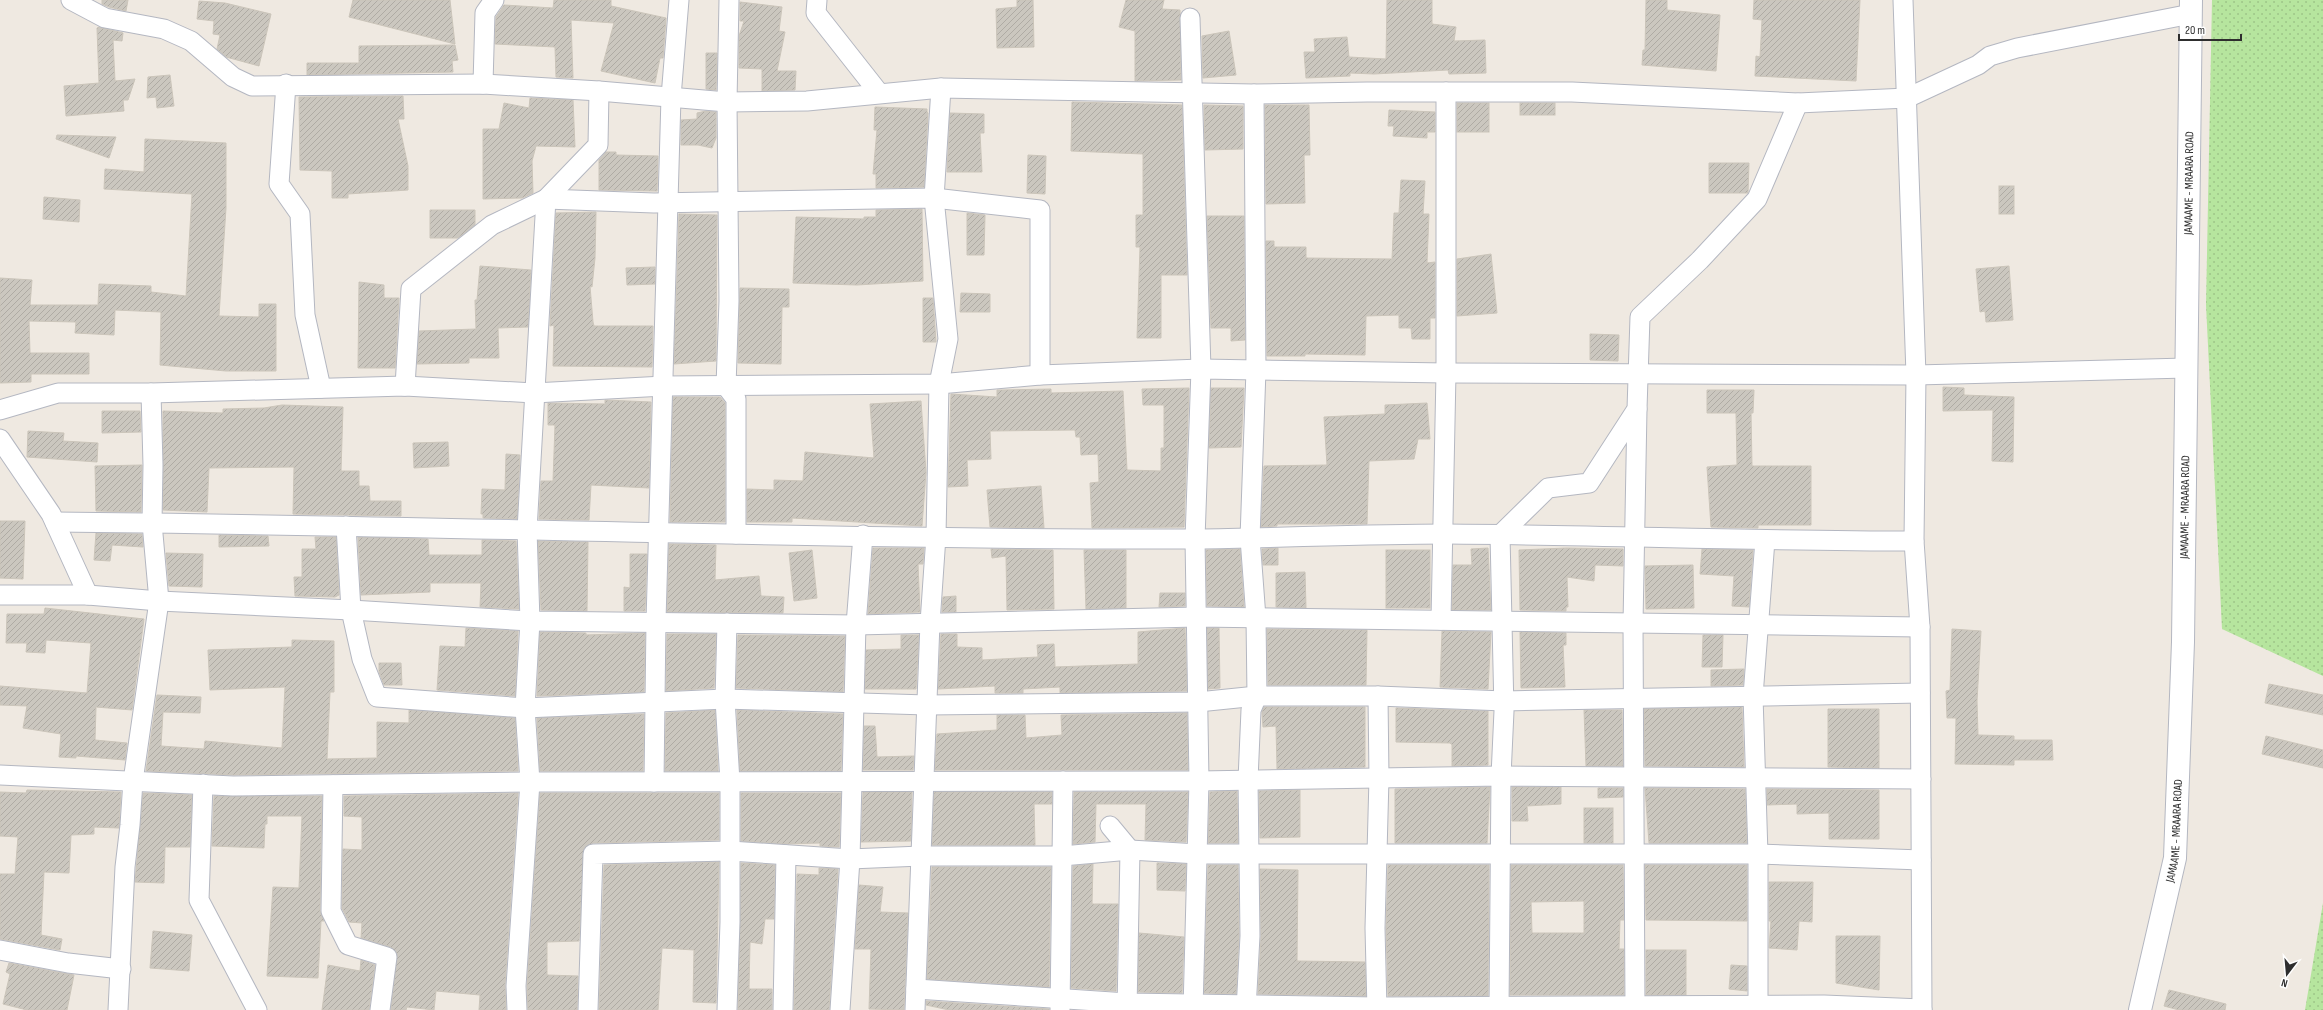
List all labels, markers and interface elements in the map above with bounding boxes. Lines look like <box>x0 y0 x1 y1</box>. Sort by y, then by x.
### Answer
scale bar <box>2179 16 2241 42</box>
text: 20 m <box>2185 23 2205 38</box>
street label: JAMAAME - MRAARA ROAD <box>2181 131 2197 236</box>
street label: JAMAAME - MRAARA ROAD <box>2177 455 2193 560</box>
street label: JAMAAME - MRAARA ROAD <box>2162 779 2185 885</box>
north arrow <box>2267 954 2307 994</box>
text: N <box>2280 976 2289 990</box>

